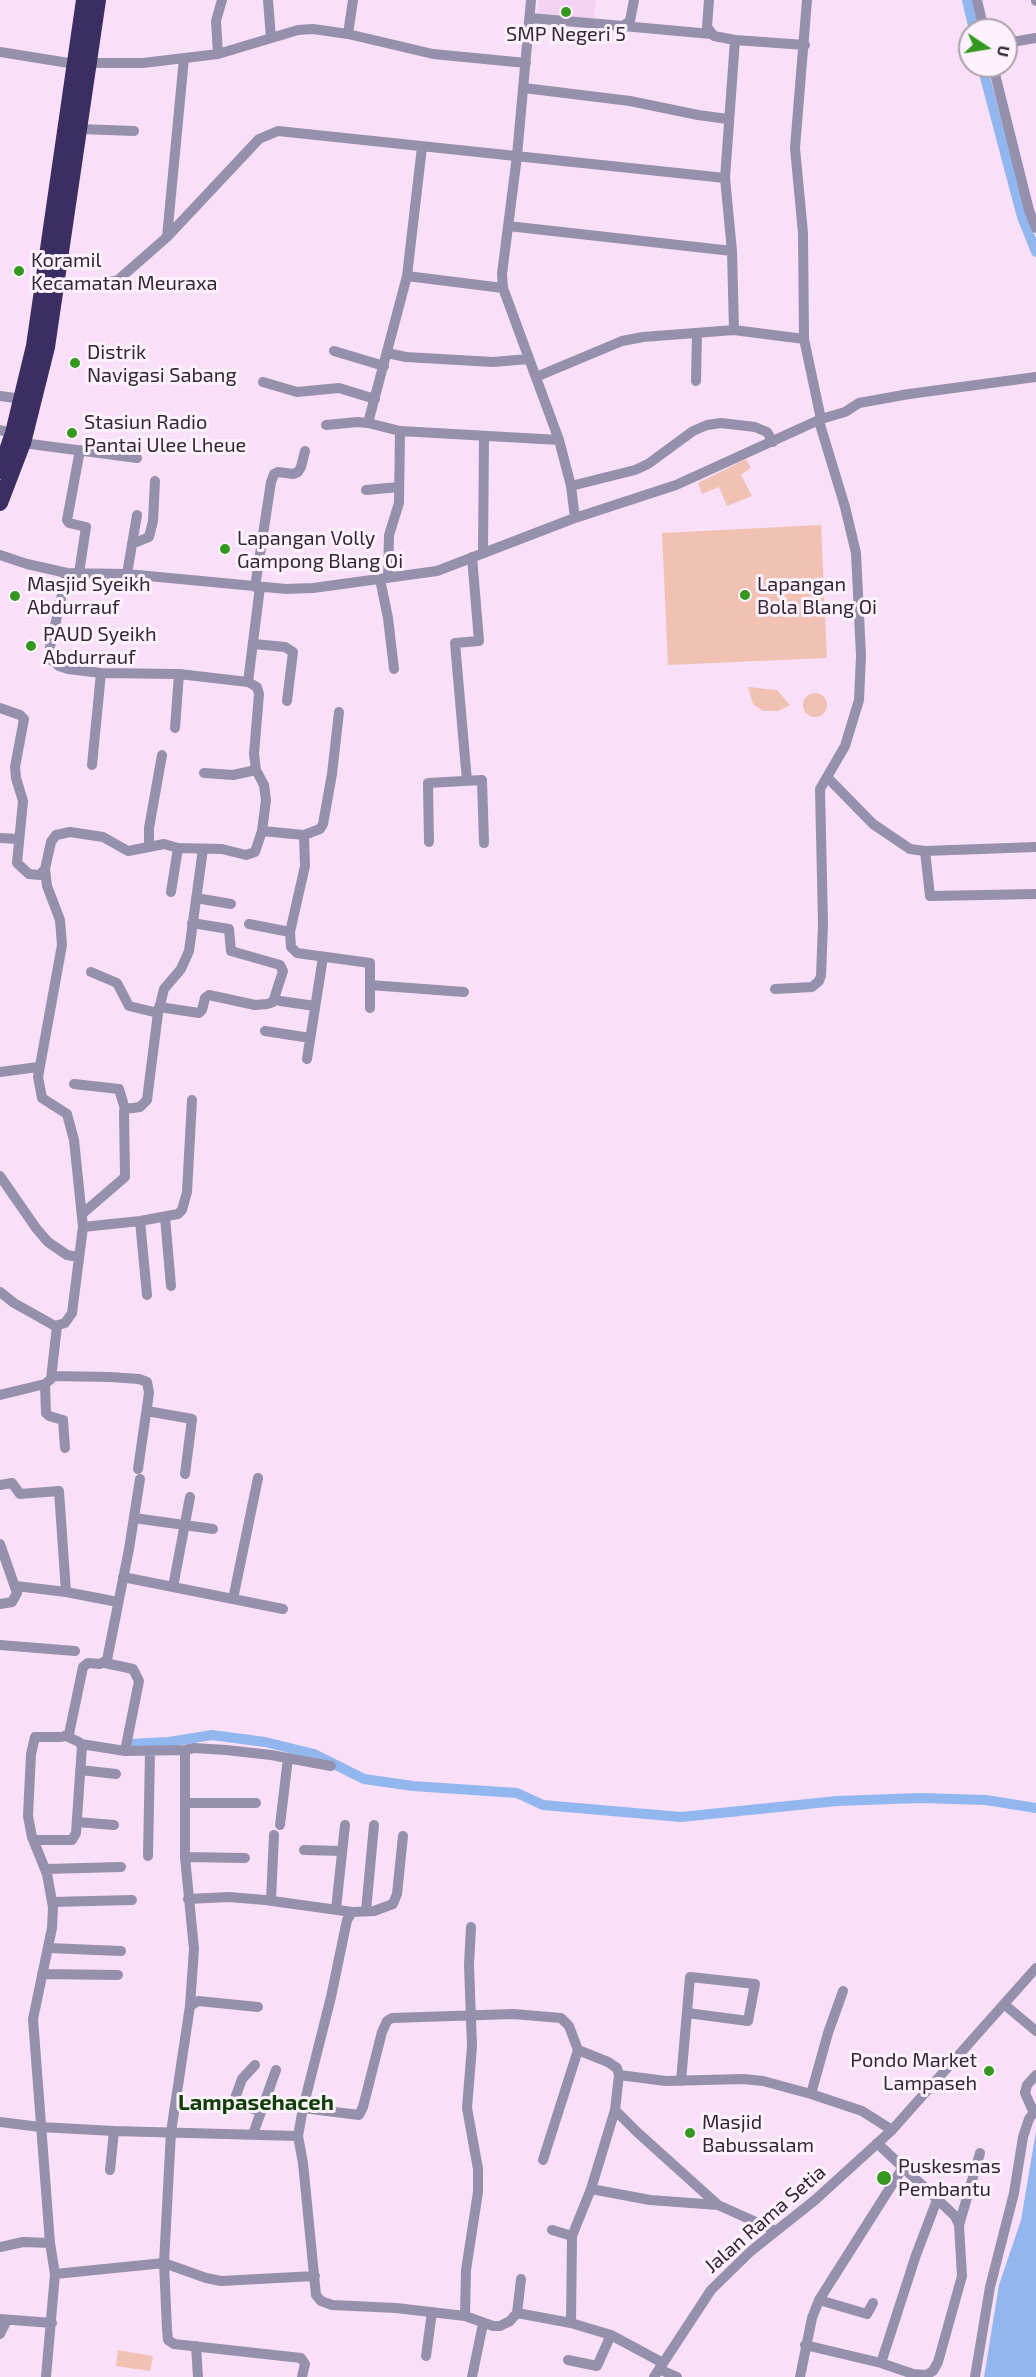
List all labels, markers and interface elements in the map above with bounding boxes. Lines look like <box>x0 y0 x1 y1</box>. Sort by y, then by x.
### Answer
marker: SMP Negeri 5 <box>559 5 573 19</box>
north arrow <box>958 18 1018 78</box>
place label: SMP Negeri 5 <box>506 22 626 46</box>
text: U <box>994 44 1015 59</box>
place label: Koramil Kecamatan Meuraxa <box>31 248 217 295</box>
marker: Koramil Kecamatan Meuraxa <box>12 264 26 278</box>
place label: Distrik Navigasi Sabang <box>87 340 237 387</box>
marker: Distrik Navigasi Sabang <box>68 356 82 370</box>
place label: Stasiun Radio Pantai Ulee Lheue <box>84 410 246 457</box>
marker: Stasiun Radio Pantai Ulee Lheue <box>65 426 79 440</box>
place label: Lapangan Volly Gampong Blang Oi <box>237 526 403 573</box>
marker: Lapangan Volly Gampong Blang Oi <box>218 542 232 556</box>
place label: Masjid Syeikh Abdurrauf <box>27 572 151 619</box>
place label: Lapangan Bola Blang Oi <box>757 572 877 619</box>
marker: Lapangan Bola Blang Oi <box>738 588 752 602</box>
marker: Masjid Syeikh Abdurrauf <box>8 589 22 603</box>
place label: PAUD Syeikh Abdurrauf <box>43 622 157 669</box>
marker: PAUD Syeikh Abdurrauf <box>24 639 38 653</box>
place label: Pondo Market Lampaseh <box>850 2048 977 2095</box>
marker: Pondo Market Lampaseh <box>982 2064 996 2078</box>
district label: Lampasehaceh <box>178 2090 334 2116</box>
place label: Masjid Babussalam <box>702 2110 814 2157</box>
marker: Masjid Babussalam <box>683 2126 697 2140</box>
place label: Puskesmas Pembantu <box>898 2154 1001 2201</box>
street label: Jalan Rama Setia <box>700 2160 830 2278</box>
marker: Puskesmas Pembantu <box>875 2169 893 2187</box>

